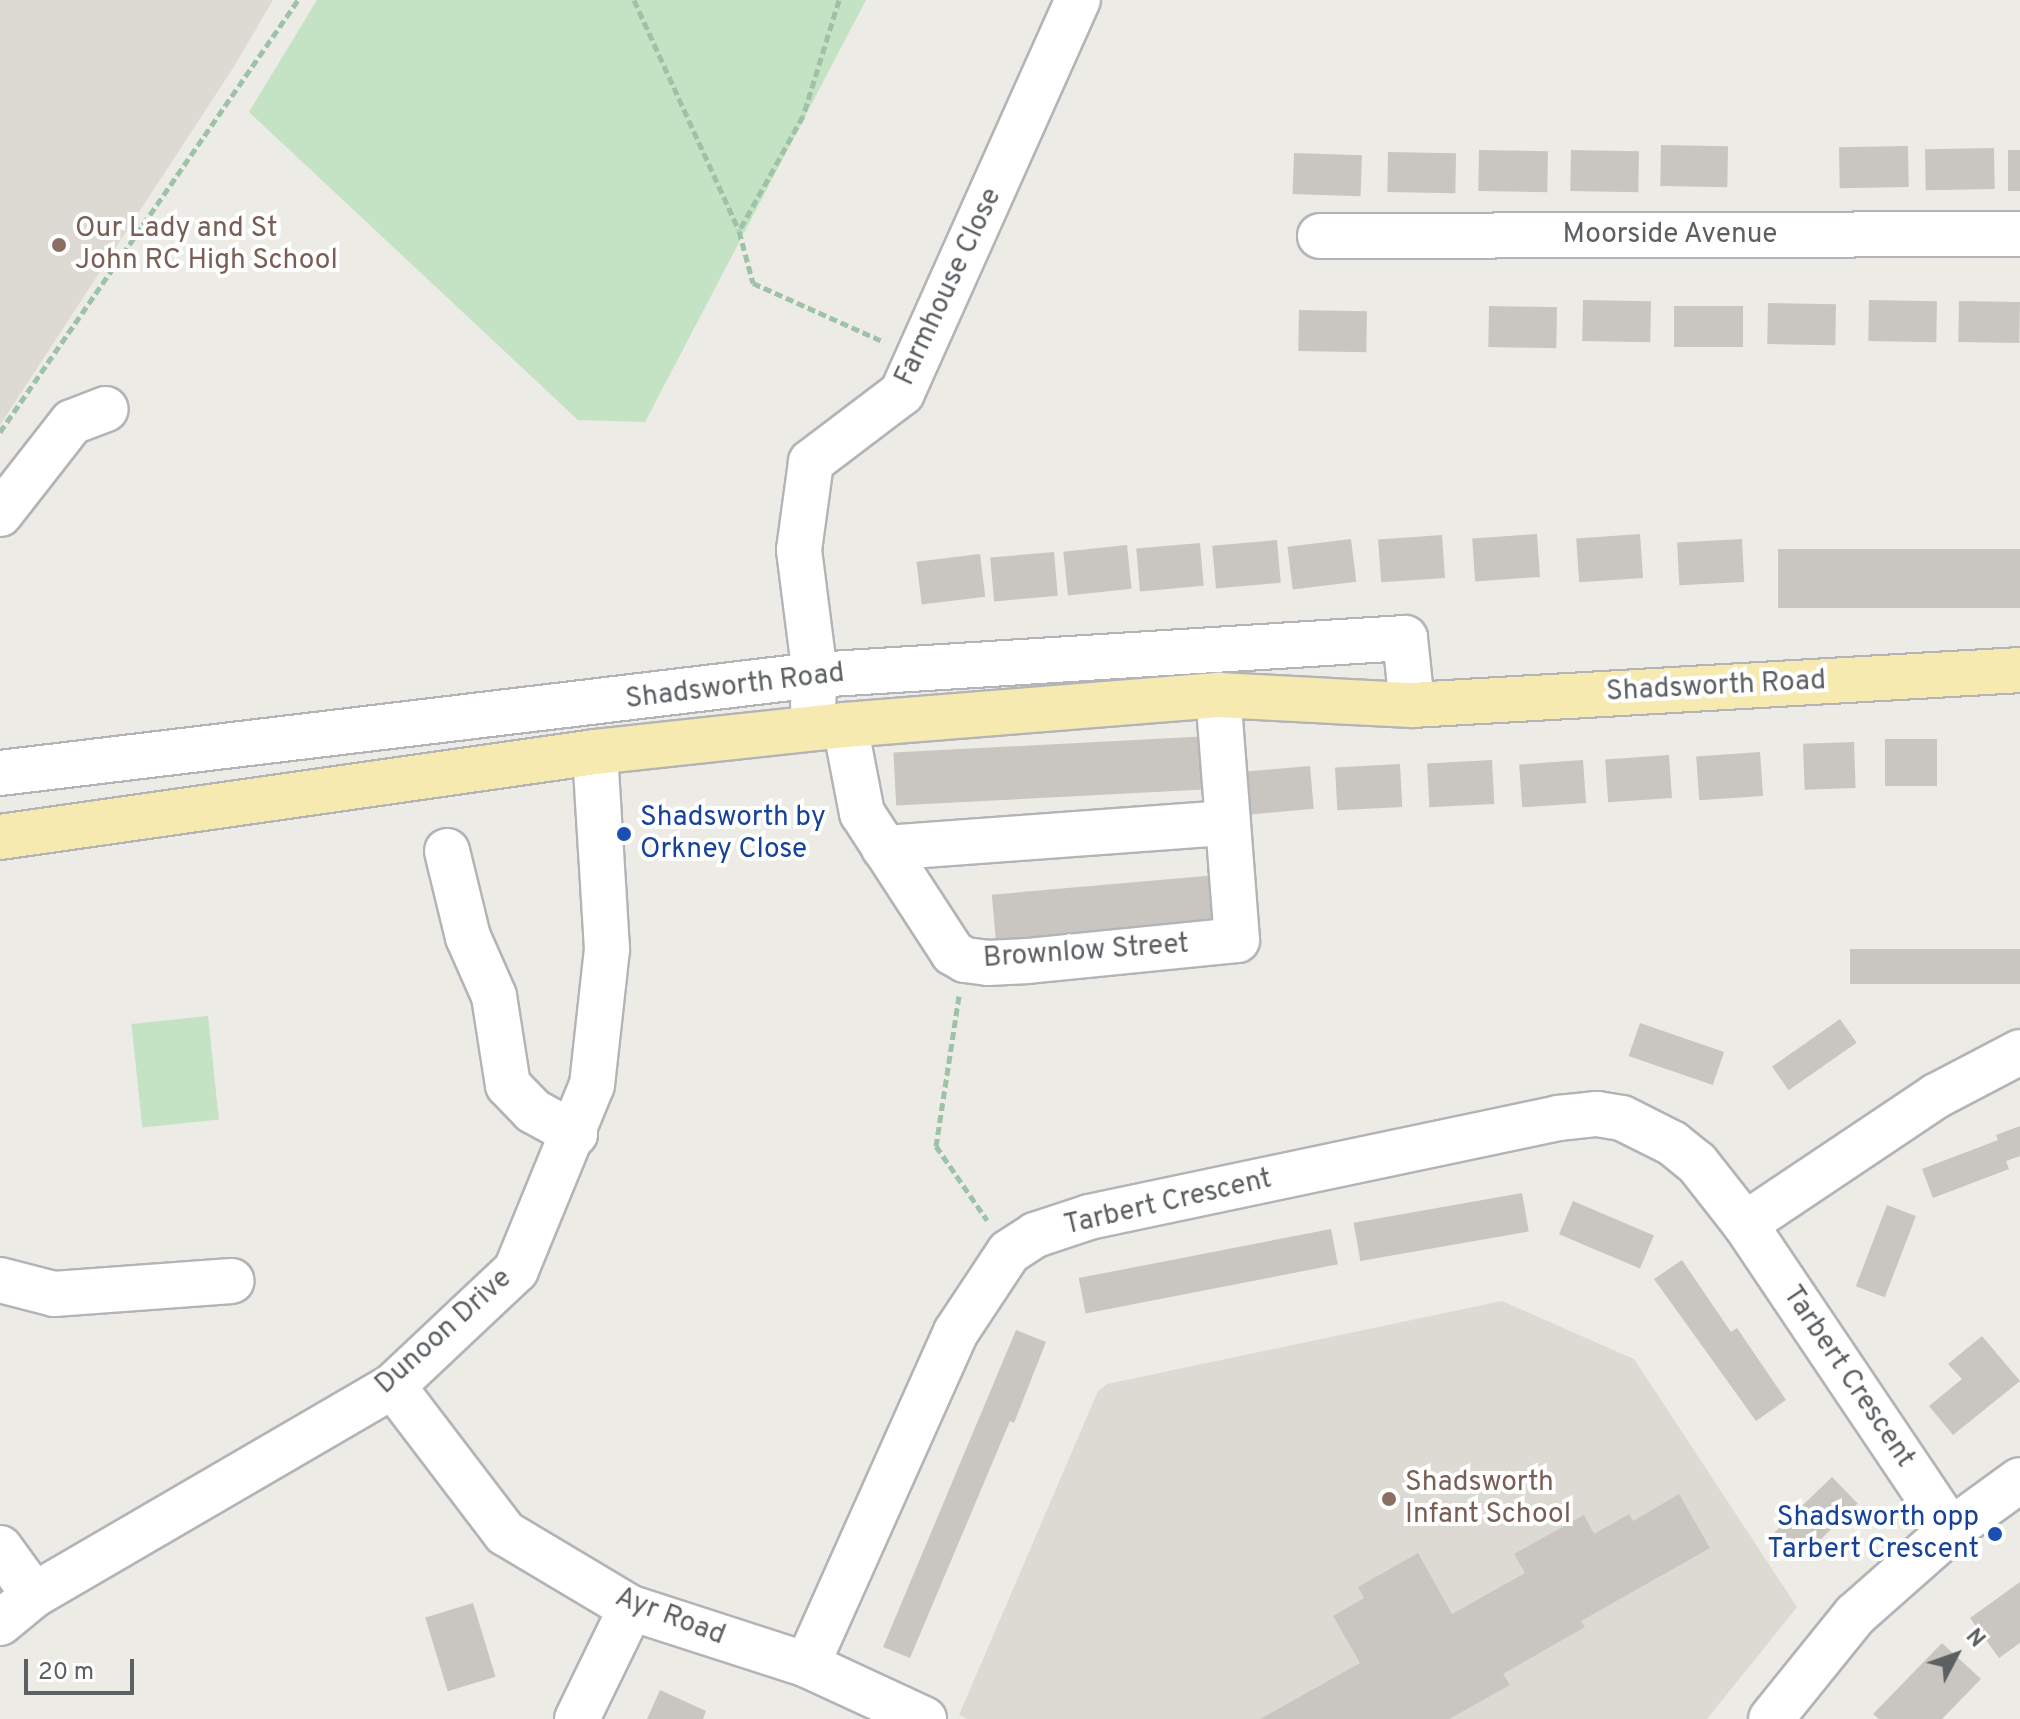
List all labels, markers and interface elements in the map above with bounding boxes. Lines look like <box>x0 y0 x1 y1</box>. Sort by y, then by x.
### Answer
street label: Farmhouse Close <box>889 183 1009 391</box>
place label: Our Lady and St John RC High School <box>75 212 338 278</box>
street label: Moorside Avenue <box>1562 218 1778 252</box>
marker: Our Lady and St John RC High School <box>50 236 68 254</box>
street label: Shadsworth Road <box>624 657 846 717</box>
street label: Shadsworth Road <box>1605 664 1827 710</box>
place label: Shadsworth by Orkney Close <box>640 801 826 867</box>
marker: Shadsworth by Orkney Close <box>615 825 633 843</box>
street label: Brownlow Street <box>982 928 1190 976</box>
street label: Tarbert Crescent <box>1061 1163 1275 1243</box>
street label: Dunoon Drive <box>369 1262 519 1402</box>
street label: Tarbert Crescent <box>1775 1280 1921 1474</box>
place label: Shadsworth Infant School <box>1405 1466 1571 1532</box>
marker: Shadsworth Infant School <box>1380 1490 1398 1508</box>
place label: Shadsworth opp Tarbert Crescent <box>1767 1501 1979 1567</box>
marker: Shadsworth opp Tarbert Crescent <box>1986 1525 2004 1543</box>
street label: Ayr Road <box>610 1581 730 1653</box>
north arrow <box>1916 1615 1996 1695</box>
text: N <box>1959 1624 1990 1654</box>
scale bar <box>28 1643 138 1693</box>
text: 20 m <box>38 1658 94 1688</box>

